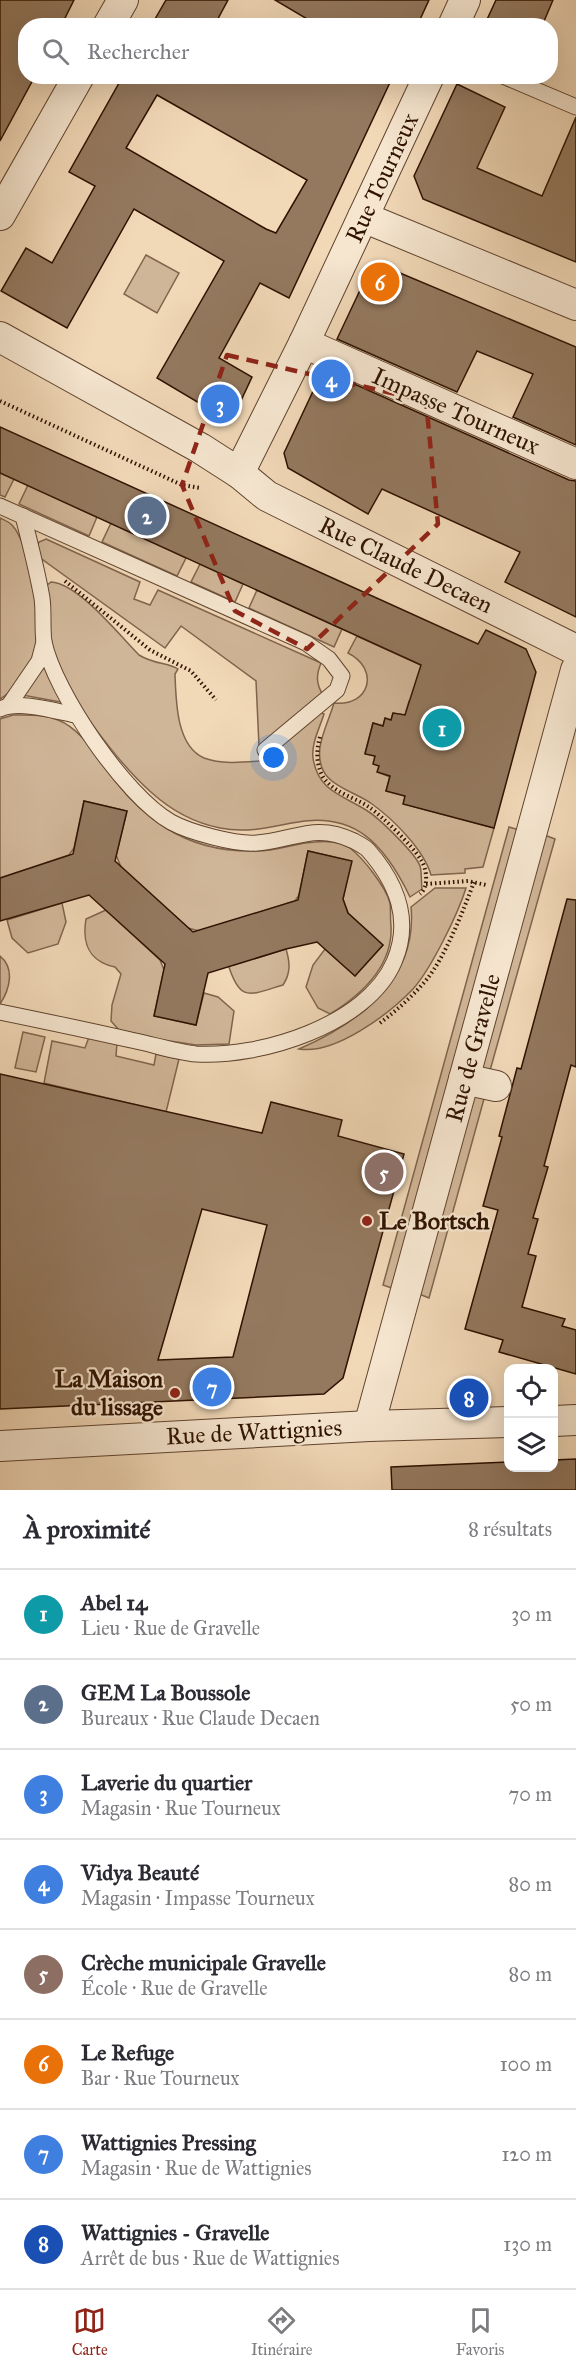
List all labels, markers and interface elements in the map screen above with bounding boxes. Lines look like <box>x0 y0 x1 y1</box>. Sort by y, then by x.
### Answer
search box <box>18 18 558 84</box>
icon: search <box>39 35 72 68</box>
text: Rechercher <box>87 38 189 65</box>
street label: Rue Tourneux <box>339 108 425 248</box>
pin: 6 <box>360 260 400 304</box>
pin: 4 <box>312 356 350 401</box>
street label: Impasse Tourneux <box>368 361 545 461</box>
pin: 3 <box>200 382 240 426</box>
pin: 2 <box>128 494 166 538</box>
street label: Rue Claude Decaen <box>314 510 498 620</box>
pin: 1 <box>422 706 462 750</box>
your location <box>259 743 288 772</box>
street label: Rue de Gravelle <box>439 971 507 1125</box>
pin: 5 <box>364 1150 404 1194</box>
place label: Le Bortsch <box>379 1206 490 1236</box>
marker: Le Bortsch <box>360 1214 374 1228</box>
place label: La Maison du lissage <box>54 1364 163 1422</box>
pin: 7 <box>192 1364 232 1410</box>
map controls <box>504 1364 558 1472</box>
button: locate <box>504 1364 558 1418</box>
pin: 8 <box>450 1376 488 1420</box>
marker: La Maison du lissage <box>168 1386 182 1400</box>
street label: Rue de Wattignies <box>165 1412 343 1452</box>
button: layers <box>504 1418 558 1472</box>
text: À proximité <box>24 1513 150 1545</box>
text: 8 résultats <box>468 1517 552 1541</box>
text: Abel 14 <box>81 1589 147 1616</box>
text: 1 <box>40 1602 47 1626</box>
text: 30 m <box>511 1602 552 1626</box>
text: Lieu · Rue de Gravelle <box>81 1616 260 1640</box>
text: GEM La Boussole <box>81 1679 250 1706</box>
text: 2 <box>39 1692 48 1716</box>
text: 50 m <box>510 1692 552 1716</box>
text: Bureaux · Rue Claude Decaen <box>81 1706 320 1730</box>
text: Laverie du quartier <box>81 1769 252 1796</box>
text: 3 <box>40 1782 48 1806</box>
text: 70 m <box>509 1782 552 1806</box>
text: Magasin · Rue Tourneux <box>81 1796 281 1820</box>
text: Vidya Beauté <box>81 1859 199 1886</box>
text: 4 <box>38 1872 49 1896</box>
text: 80 m <box>509 1872 552 1896</box>
text: Magasin · Impasse Tourneux <box>81 1886 315 1910</box>
text: Crèche municipale Gravelle <box>81 1949 326 1976</box>
text: 5 <box>39 1962 48 1986</box>
text: 80 m <box>509 1962 552 1986</box>
text: École · Rue de Gravelle <box>81 1976 268 2000</box>
text: Le Refuge <box>81 2039 174 2066</box>
text: 6 <box>38 2052 49 2076</box>
text: 100 m <box>500 2052 552 2076</box>
text: Bar · Rue Tourneux <box>81 2066 239 2090</box>
text: Wattignies Pressing <box>81 2129 256 2156</box>
text: 7 <box>38 2142 49 2166</box>
text: 120 m <box>501 2142 552 2166</box>
text: Magasin · Rue de Wattignies <box>81 2156 312 2180</box>
text: Wattignies - Gravelle <box>81 2219 269 2246</box>
text: 8 <box>38 2232 49 2256</box>
text: 130 m <box>503 2232 552 2256</box>
text: Arrêt de bus · Rue de Wattignies <box>81 2246 339 2270</box>
tab: Carte <box>72 2304 108 2359</box>
tab: Itinéraire <box>251 2304 312 2359</box>
tab: Favoris <box>456 2304 504 2359</box>

